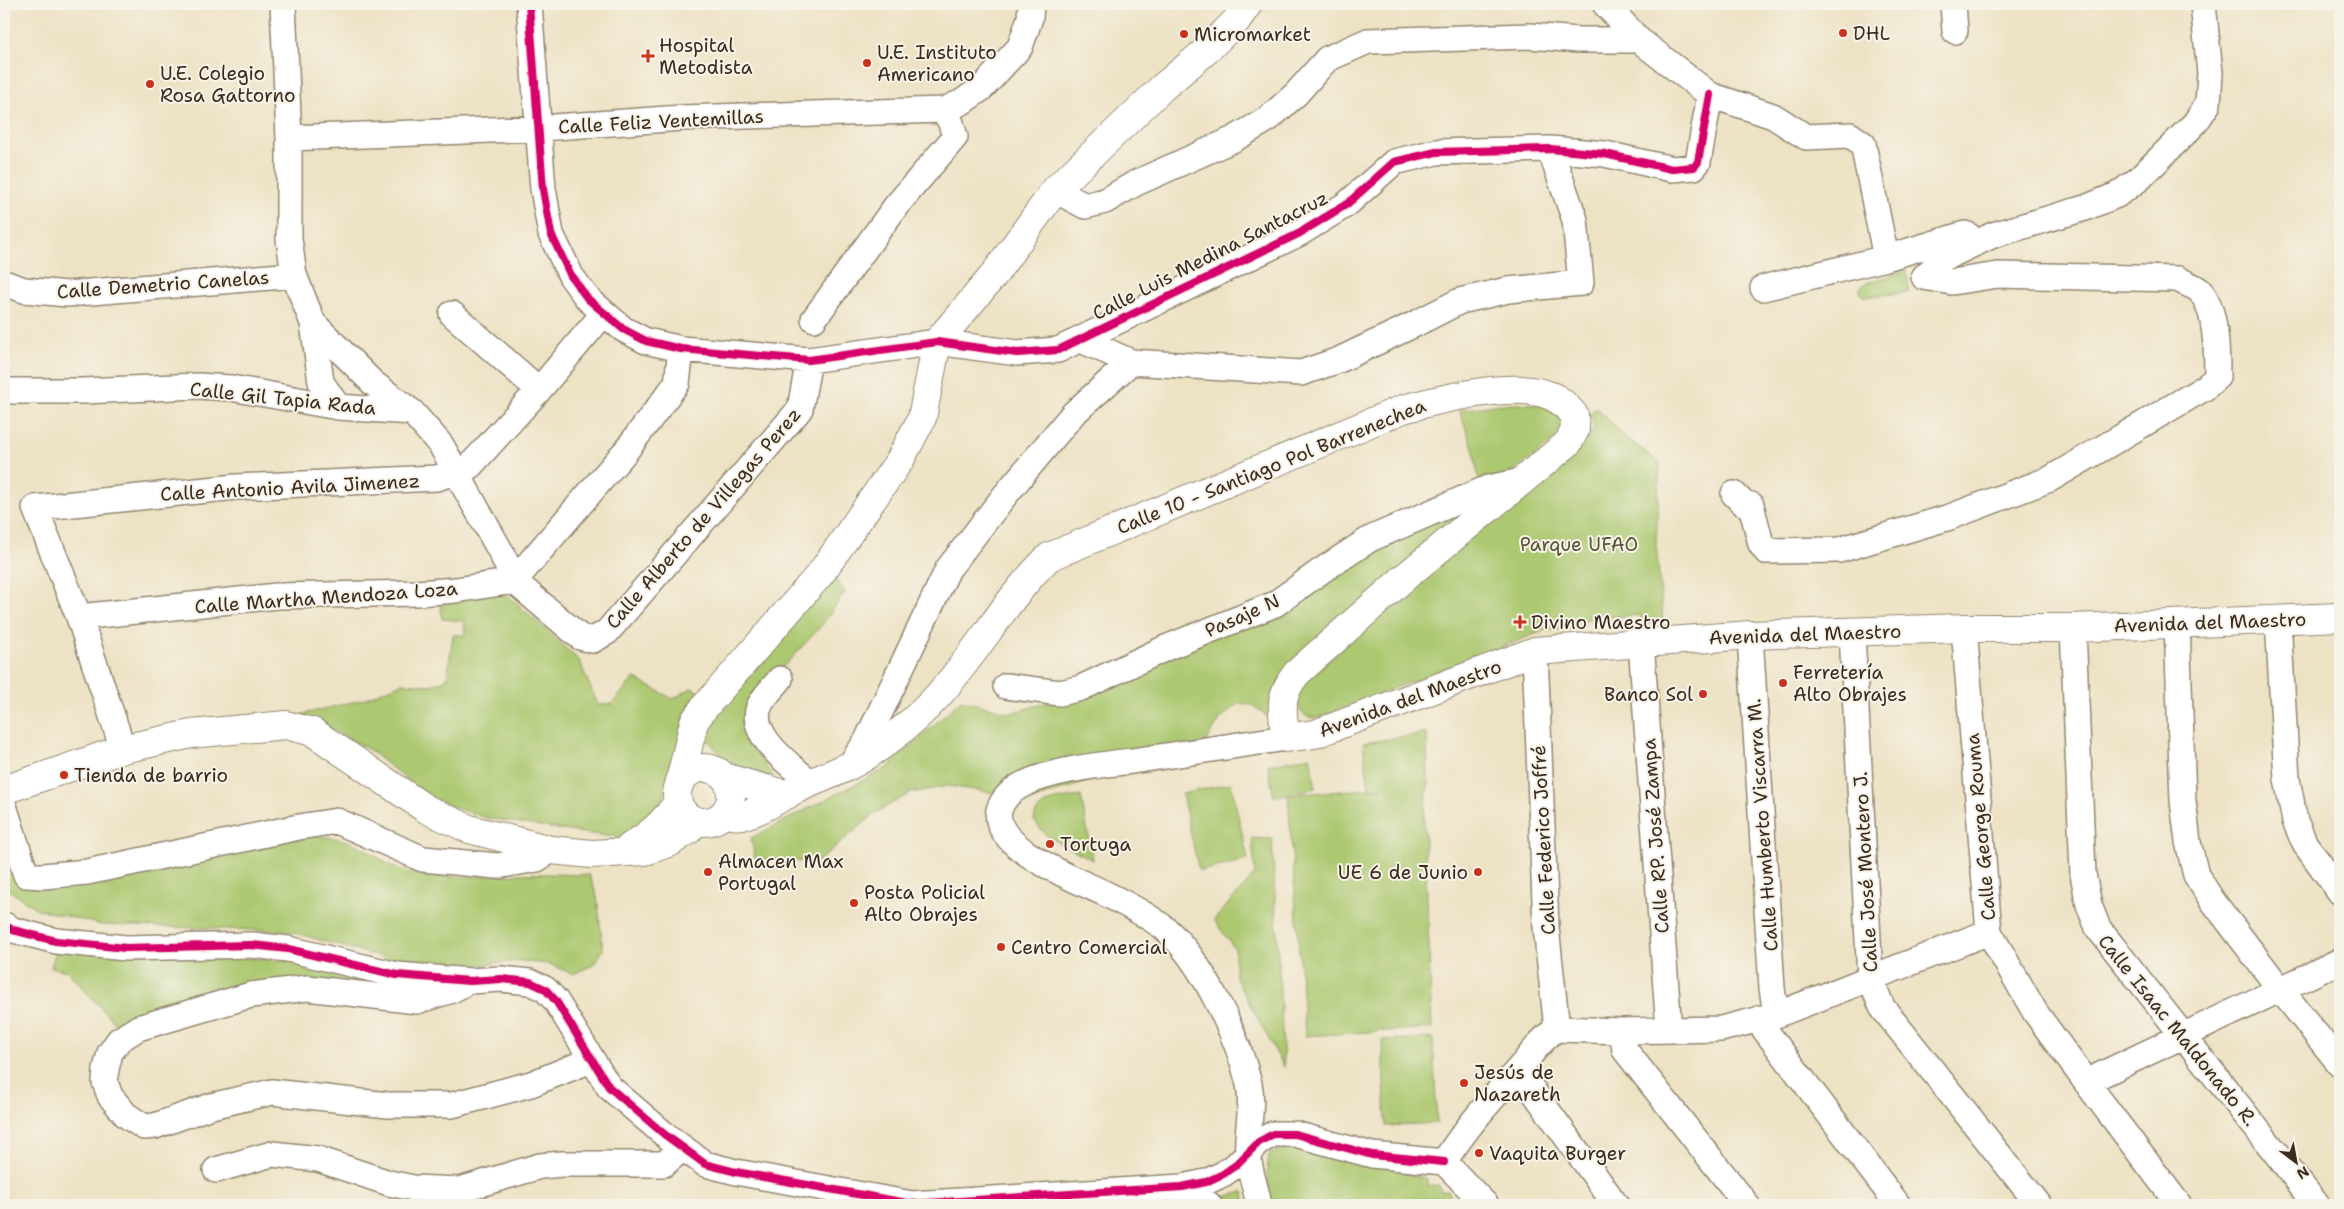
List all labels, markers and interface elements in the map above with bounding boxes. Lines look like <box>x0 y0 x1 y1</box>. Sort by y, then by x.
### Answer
place label: DHL <box>1853 21 1890 46</box>
place label: Micromarket <box>1194 22 1311 47</box>
marker: DHL <box>1837 27 1849 39</box>
marker: Micromarket <box>1178 28 1190 40</box>
place label: Hospital Metodista <box>659 33 753 80</box>
place label: U.E. Instituto Americano <box>877 40 997 87</box>
marker: Hospital Metodista <box>641 49 655 63</box>
marker: U.E. Instituto Americano <box>861 57 873 69</box>
place label: U.E. Colegio Rosa Gattorno <box>160 61 295 108</box>
marker: U.E. Colegio Rosa Gattorno <box>144 78 156 90</box>
street label: Calle Feliz Ventemillas <box>557 104 765 139</box>
street label: Calle Luis Medina Santacruz <box>1088 185 1332 326</box>
street label: Calle Demetrio Canelas <box>56 265 270 304</box>
street label: Calle Gil Tapia Rada <box>189 376 377 421</box>
street label: Calle 10 - Santiago Pol Barrenechea <box>1113 393 1430 540</box>
street label: Calle Alberto de Villegas Perez <box>600 402 806 634</box>
street label: Calle Antonio Avila Jimenez <box>160 468 420 507</box>
park label: Parque UFAO <box>1520 532 1638 557</box>
street label: Calle Martha Mendoza Loza <box>194 576 459 619</box>
street label: Pasaje N <box>1201 588 1284 643</box>
street label: Avenida del Maestro <box>2113 607 2307 638</box>
place label: Divino Maestro <box>1531 610 1671 635</box>
marker: Divino Maestro <box>1513 615 1527 629</box>
street label: Avenida del Maestro <box>1708 619 1902 650</box>
street label: Avenida del Maestro <box>1315 654 1505 743</box>
place label: Ferretería Alto Obrajes <box>1793 660 1907 707</box>
marker: Ferretería Alto Obrajes <box>1777 677 1789 689</box>
place label: Banco Sol <box>1604 682 1693 707</box>
marker: Banco Sol <box>1697 688 1709 700</box>
street label: Calle Humberto Viscarra M. <box>1741 698 1784 952</box>
street label: Calle George Rouma <box>1960 732 2001 922</box>
street label: Calle RP. José Zampa <box>1636 737 1675 934</box>
street label: Calle Federico Joffré <box>1526 745 1561 935</box>
place label: Tienda de barrio <box>74 763 228 788</box>
marker: Tienda de barrio <box>58 769 70 781</box>
street label: Calle José Montero J. <box>1848 771 1883 973</box>
place label: Tortuga <box>1060 832 1132 857</box>
marker: Tortuga <box>1044 838 1056 850</box>
place label: Almacen Max Portugal <box>718 849 844 896</box>
place label: UE 6 de Junio <box>1338 860 1468 885</box>
marker: Almacen Max Portugal <box>702 866 714 878</box>
marker: UE 6 de Junio <box>1472 866 1484 878</box>
place label: Posta Policial Alto Obrajes <box>864 880 985 927</box>
marker: Posta Policial Alto Obrajes <box>848 897 860 909</box>
street label: Calle Isaac Maldonado R. <box>2092 929 2263 1131</box>
place label: Centro Comercial <box>1011 935 1167 960</box>
marker: Centro Comercial <box>995 941 1007 953</box>
place label: Jesús de Nazareth <box>1474 1060 1561 1107</box>
marker: Jesús de Nazareth <box>1458 1077 1470 1089</box>
north arrow <box>2272 1136 2322 1186</box>
place label: Vaquita Burger <box>1489 1141 1626 1166</box>
marker: Vaquita Burger <box>1473 1147 1485 1159</box>
text: N <box>2293 1162 2312 1184</box>

